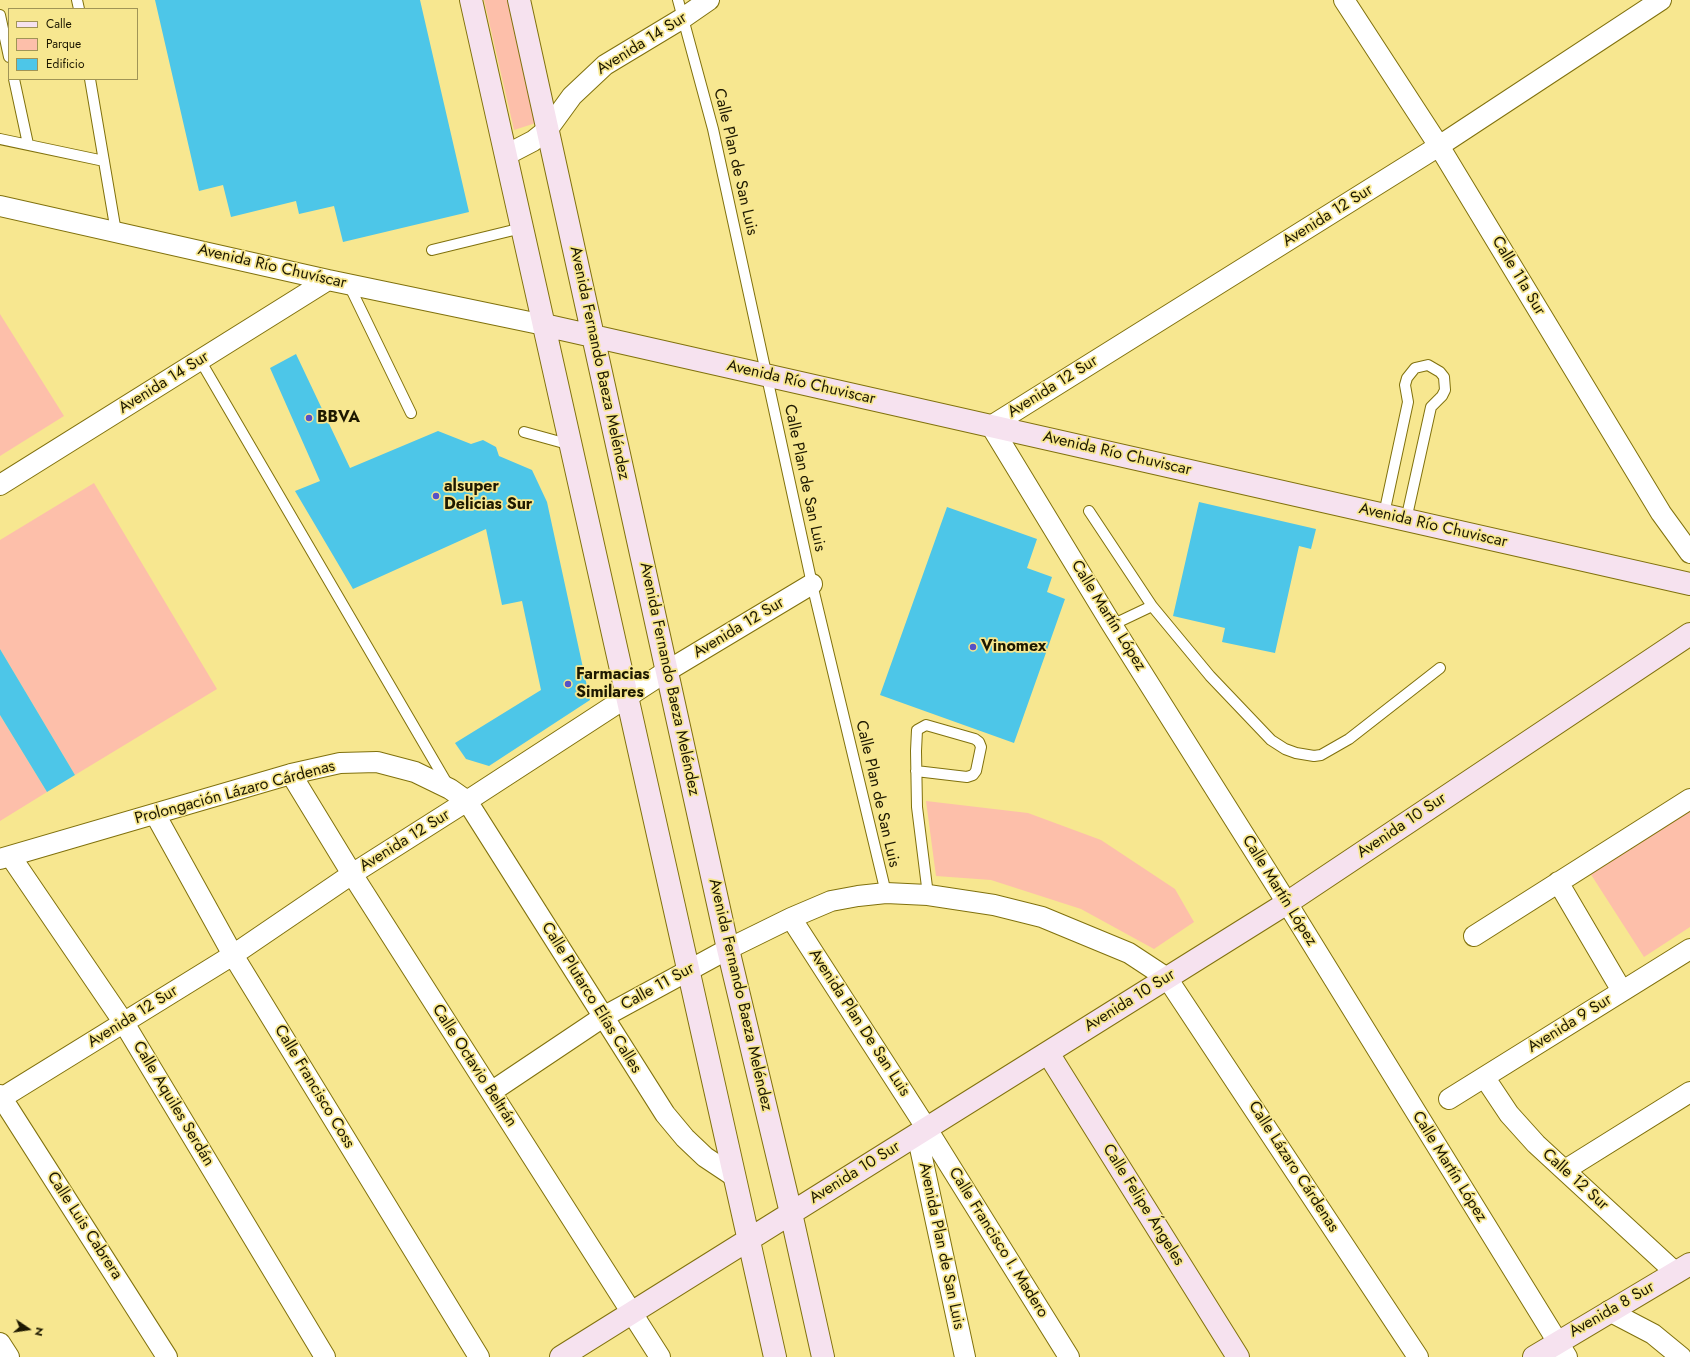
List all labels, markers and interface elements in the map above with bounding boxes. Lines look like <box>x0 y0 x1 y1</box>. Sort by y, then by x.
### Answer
legend <box>8 8 138 80</box>
street label: Avenida 14 Sur <box>593 9 691 79</box>
text: Calle <box>46 15 72 33</box>
text: Parque <box>46 35 81 53</box>
text: Edificio <box>46 55 85 73</box>
street label: Calle Plan de San Luis <box>709 87 761 237</box>
street label: Avenida 12 Sur <box>1279 181 1377 251</box>
street label: Calle 11a Sur <box>1487 233 1549 319</box>
street label: Avenida Río Chuvíscar <box>196 241 348 293</box>
street label: Avenida Fernando Baeza Meléndez <box>565 245 633 481</box>
street label: Avenida 14 Sur <box>115 348 213 418</box>
street label: Avenida 12 Sur <box>1004 352 1102 422</box>
street label: Avenida Río Chuviscar <box>725 357 877 409</box>
street label: Calle Plan de San Luis <box>779 403 829 553</box>
place label: BBVA <box>317 408 360 428</box>
marker: BBVA <box>304 413 314 423</box>
street label: Avenida Río Chuviscar <box>1041 428 1193 480</box>
place label: alsuper Delicias Sur <box>444 477 532 515</box>
marker: alsuper Delicias Sur <box>431 491 441 501</box>
street label: Avenida Río Chuviscar <box>1357 500 1509 552</box>
street label: Calle Martín López <box>1066 557 1150 675</box>
street label: Avenida Fernando Baeza Meléndez <box>635 561 703 797</box>
street label: Avenida 12 Sur <box>690 593 788 663</box>
place label: Vinomex <box>981 637 1046 657</box>
marker: Vinomex <box>968 642 978 652</box>
place label: Farmacias Similares <box>576 665 650 703</box>
marker: Farmacias Similares <box>563 679 573 689</box>
street label: Calle Plan de San Luis <box>851 719 903 869</box>
street label: Prolongación Lázaro Cárdenas <box>133 757 337 829</box>
street label: Avenida 10 Sur <box>1354 789 1450 863</box>
street label: Avenida 12 Sur <box>356 806 454 876</box>
street label: Calle Martín López <box>1237 832 1321 950</box>
street label: Avenida Fernando Baeza Meléndez <box>704 877 776 1113</box>
street label: Calle Plutarco Elías Calles <box>537 919 645 1077</box>
street label: Avenida Plan De San Luis <box>804 946 914 1100</box>
street label: Calle 11 Sur <box>618 959 698 1015</box>
street label: Avenida 10 Sur <box>1081 966 1179 1036</box>
street label: Avenida 12 Sur <box>84 982 182 1052</box>
street label: Avenida 9 Sur <box>1524 991 1616 1057</box>
street label: Calle Octavio Beltrán <box>427 1001 521 1131</box>
street label: Calle Francisco Coss <box>270 1022 358 1152</box>
street label: Calle Aquiles Serdán <box>128 1038 218 1170</box>
street label: Calle Lázaro Cárdenas <box>1244 1098 1342 1236</box>
street label: Calle Martín López <box>1407 1108 1491 1226</box>
street label: Avenida 10 Sur <box>806 1138 904 1208</box>
street label: Calle Felipe Ángeles <box>1098 1141 1188 1269</box>
street label: Calle 12 Sur <box>1538 1145 1612 1215</box>
street label: Avenida Plan de San Luis <box>914 1161 968 1331</box>
street label: Calle Francisco I. Madero <box>944 1164 1052 1322</box>
street label: Calle Luis Cabrera <box>42 1169 126 1283</box>
street label: Avenida 8 Sur <box>1566 1278 1658 1342</box>
north arrow <box>8 1309 48 1349</box>
text: N <box>31 1326 48 1338</box>

